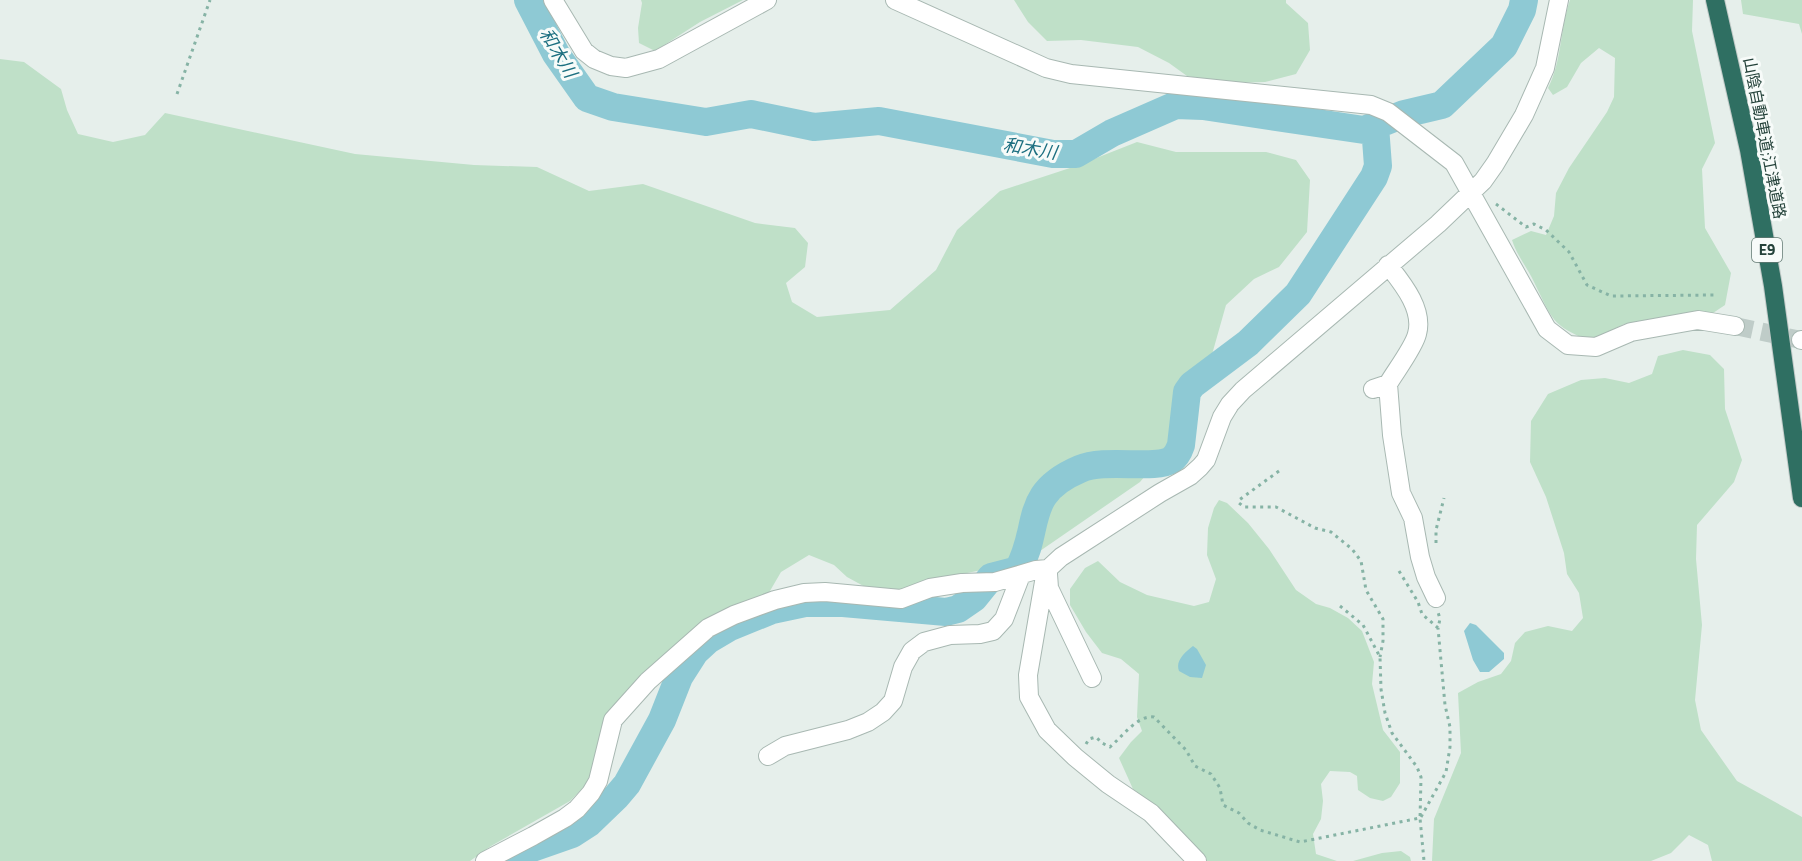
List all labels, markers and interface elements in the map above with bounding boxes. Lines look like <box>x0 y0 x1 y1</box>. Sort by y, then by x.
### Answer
water label: 和木川 <box>533 23 585 85</box>
street label: 山陰自動車道;江津道路 <box>1738 55 1792 221</box>
water label: 和木川 <box>1001 131 1061 166</box>
road number: E9 <box>1752 238 1782 262</box>

